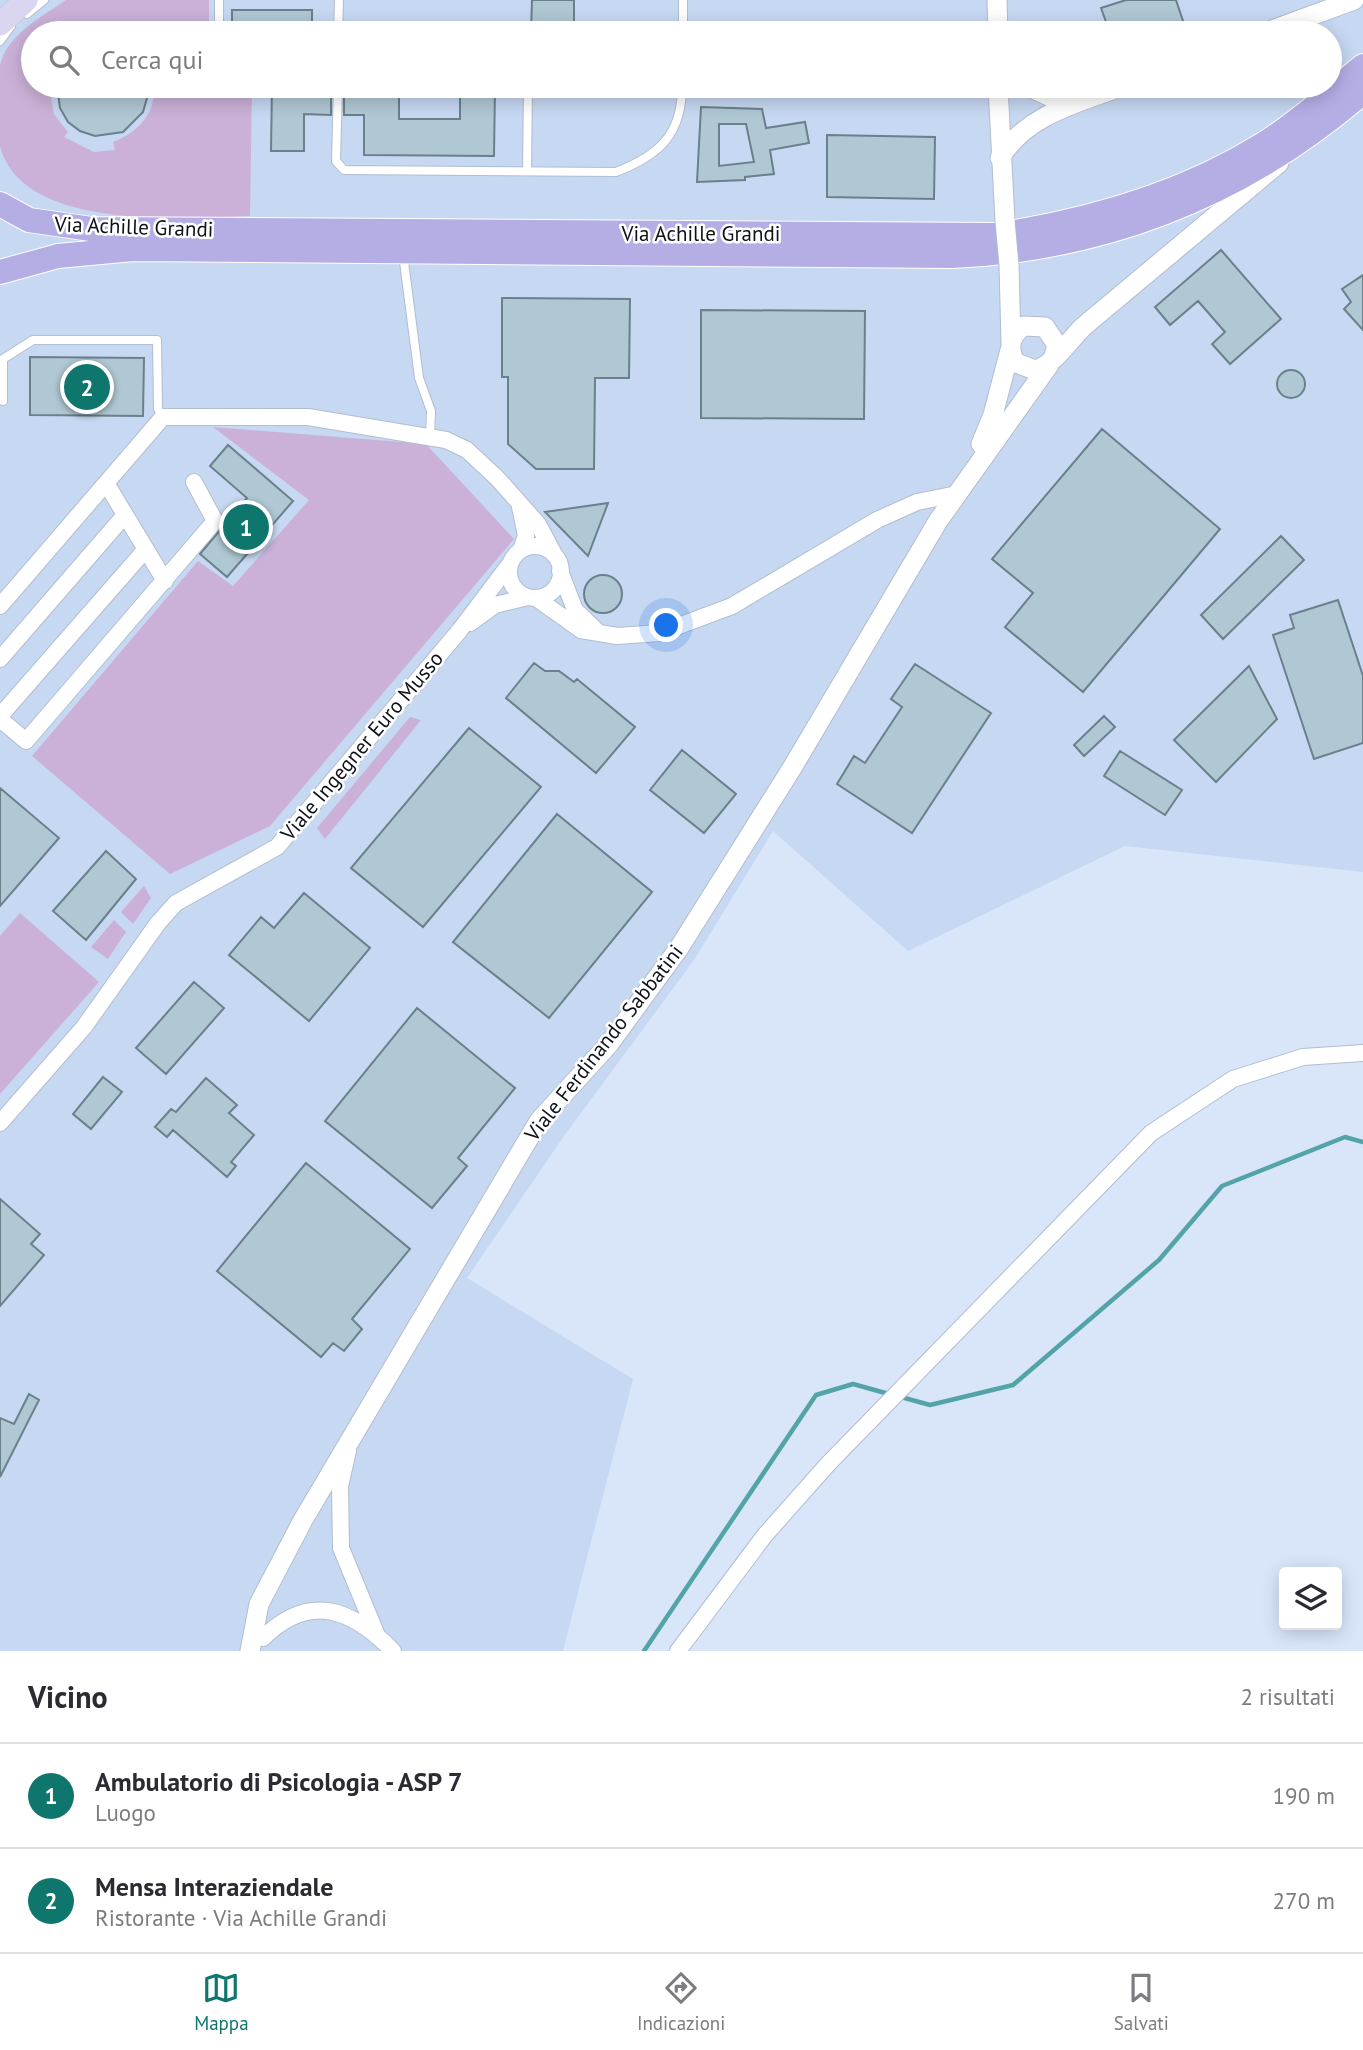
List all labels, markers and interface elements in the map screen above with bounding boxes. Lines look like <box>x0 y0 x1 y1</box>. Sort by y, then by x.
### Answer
search box <box>21 21 1342 98</box>
icon: search <box>45 41 83 79</box>
text: Cerca qui <box>101 43 204 76</box>
street label: Via Achille Grandi <box>53 210 214 243</box>
street label: Via Achille Grandi <box>621 220 780 247</box>
pin: 2 <box>64 361 110 413</box>
pin: 1 <box>223 501 269 553</box>
your location <box>649 608 683 642</box>
street label: Viale Ingegner Euro Musso <box>274 645 449 847</box>
street label: Viale Ferdinando Sabbatini <box>518 939 689 1147</box>
map controls <box>1279 1567 1342 1630</box>
button: layers <box>1279 1567 1342 1630</box>
text: Vicino <box>28 1677 108 1716</box>
text: 2 risultati <box>1240 1682 1335 1711</box>
text: Ambulatorio di Psicologia - ASP 7 <box>95 1765 462 1798</box>
text: 1 <box>44 1781 58 1810</box>
text: 190 m <box>1273 1781 1335 1810</box>
text: Luogo <box>95 1798 156 1827</box>
text: Mensa Interaziendale <box>95 1870 333 1903</box>
text: 2 <box>44 1886 58 1915</box>
text: 270 m <box>1273 1886 1335 1915</box>
text: Ristorante · Via Achille Grandi <box>95 1903 387 1932</box>
tab: Mappa <box>194 1969 249 2035</box>
tab: Indicazioni <box>637 1969 725 2035</box>
tab: Salvati <box>1114 1969 1169 2035</box>

